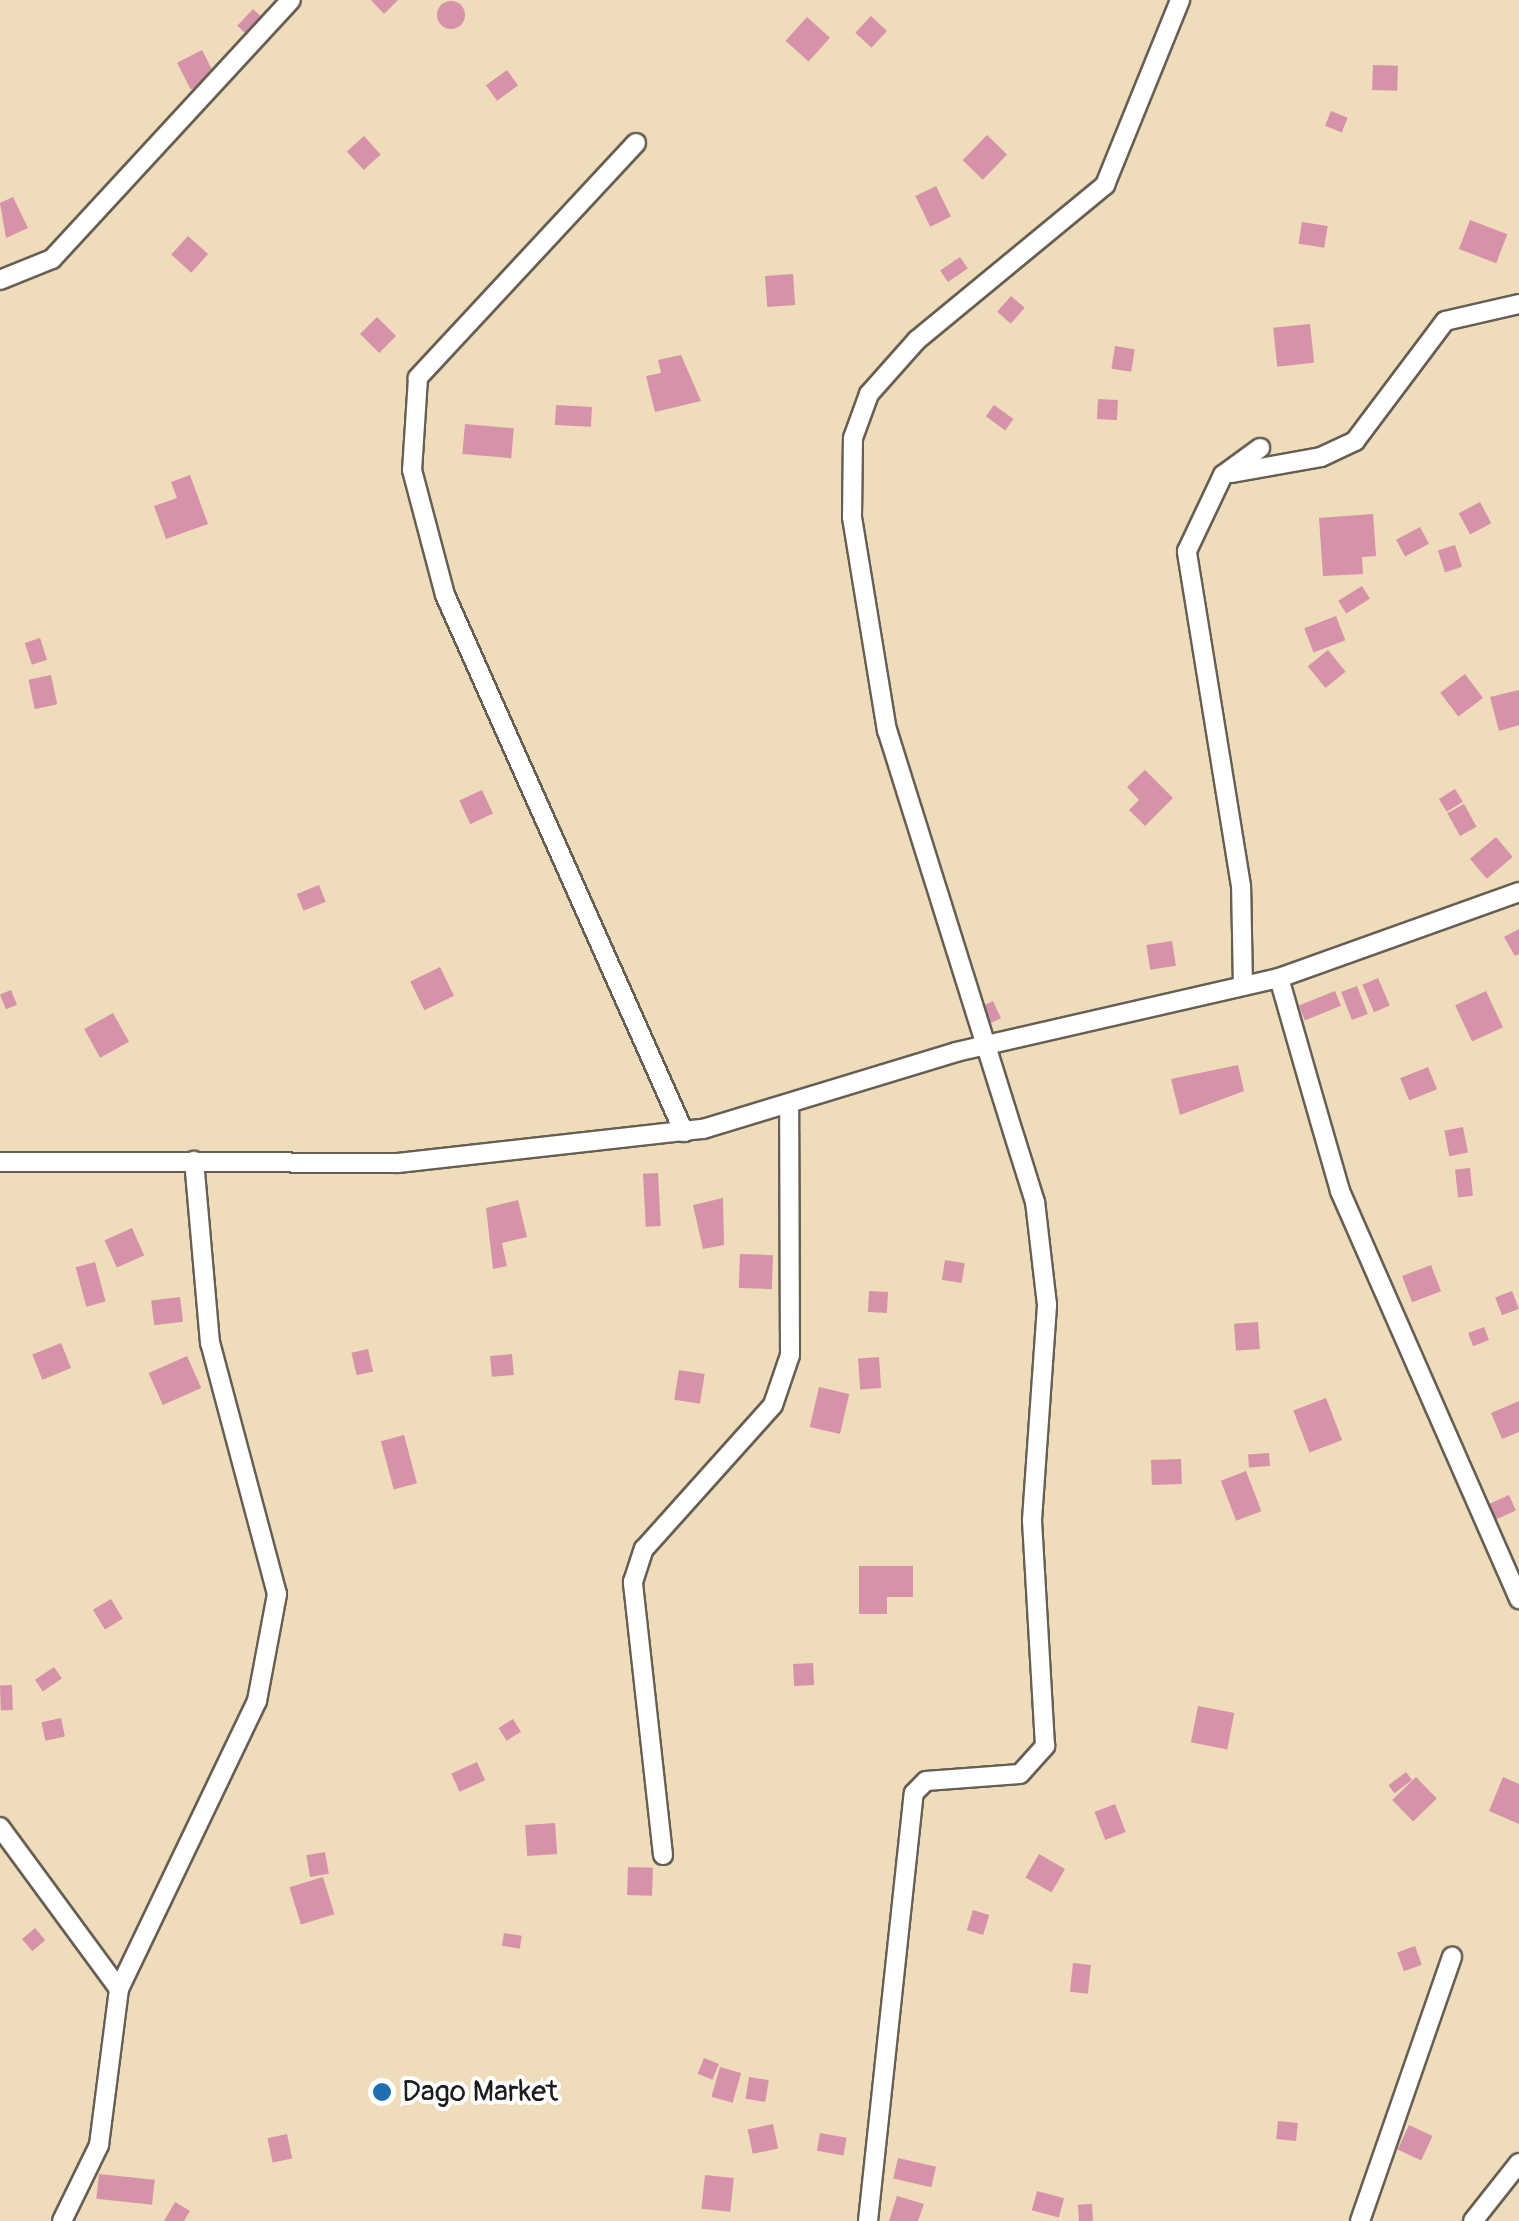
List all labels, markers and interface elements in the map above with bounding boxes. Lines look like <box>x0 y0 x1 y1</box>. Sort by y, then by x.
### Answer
place label: Dago Market <box>402 2074 558 2110</box>
marker: Dago Market <box>371 2081 393 2103</box>

